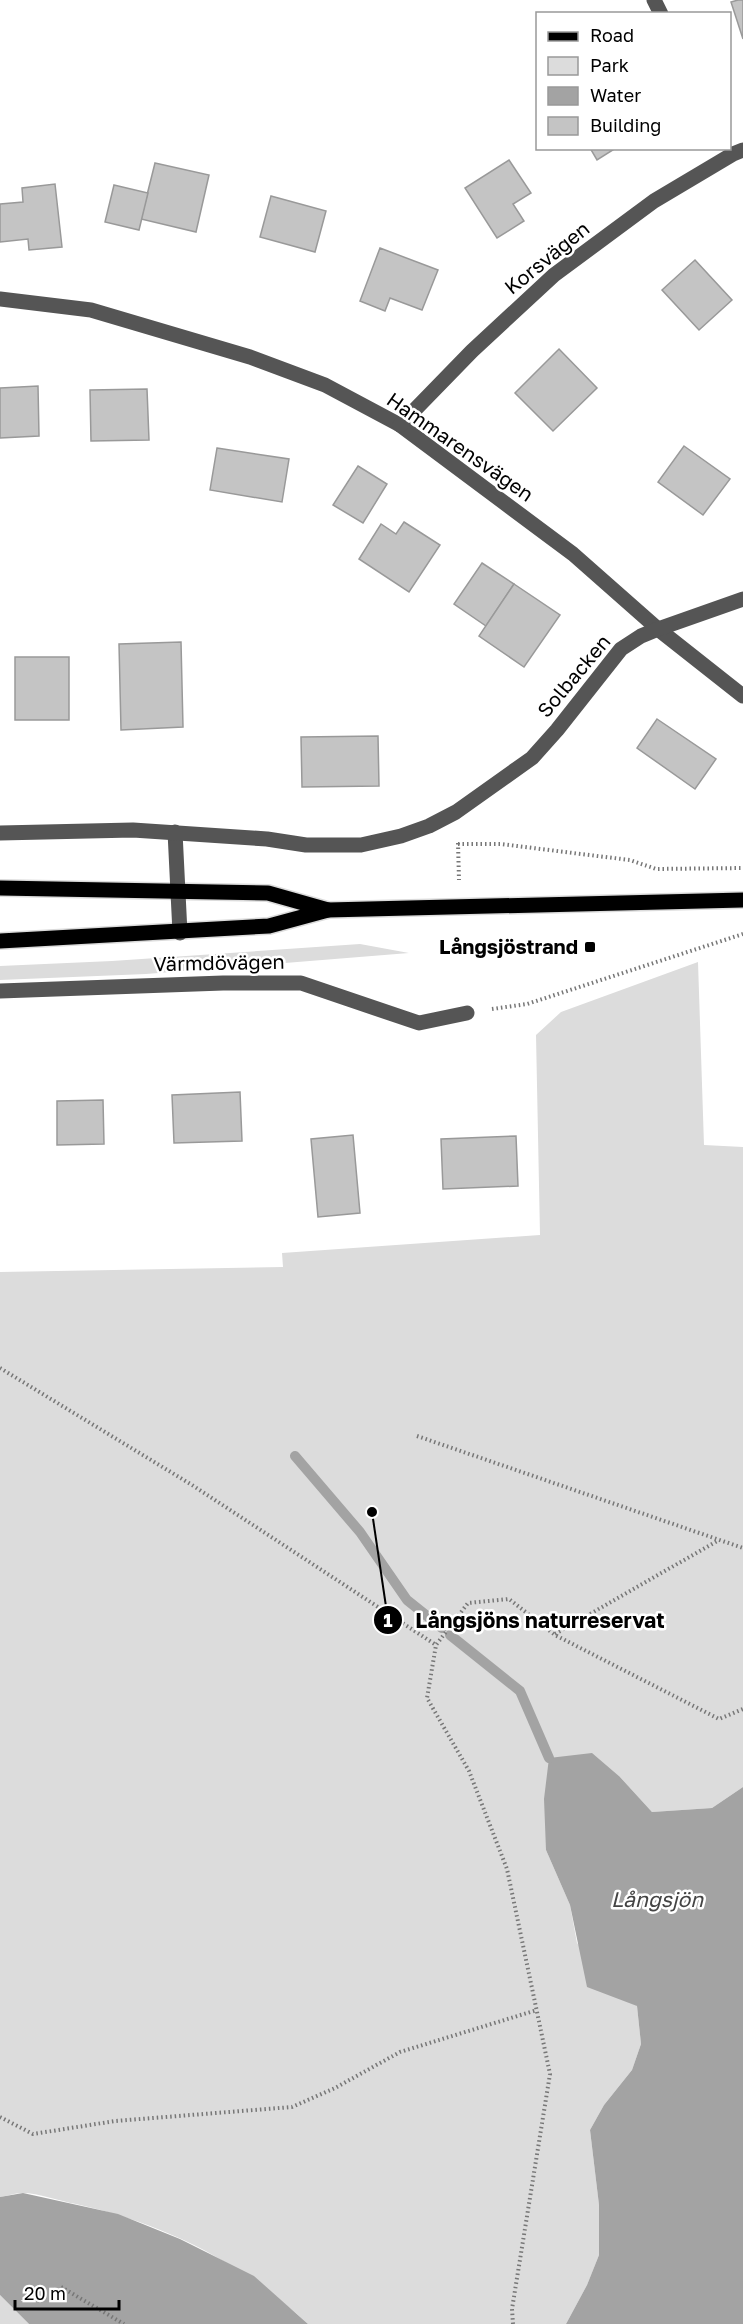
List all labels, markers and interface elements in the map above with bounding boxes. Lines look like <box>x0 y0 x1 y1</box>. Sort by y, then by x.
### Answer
legend <box>536 12 731 150</box>
text: Road <box>590 24 634 46</box>
text: Park <box>590 54 629 76</box>
text: Water <box>590 84 641 106</box>
text: Building <box>590 114 661 136</box>
street label: Korsvägen <box>499 216 594 299</box>
street label: Hammarensvägen <box>383 387 539 506</box>
street label: Solbacken <box>532 629 615 722</box>
place label: Långsjöstrand <box>439 934 578 958</box>
marker: Långsjöstrand <box>583 940 597 954</box>
street label: Värmdövägen <box>153 949 285 975</box>
callout: Långsjöns naturreservat <box>373 1601 677 1640</box>
text: Långsjöns naturreservat <box>415 1607 665 1633</box>
text: 1 <box>383 1609 393 1631</box>
water label: Långsjön <box>611 1886 704 1912</box>
scale bar <box>15 2273 118 2311</box>
text: 20 m <box>24 2282 66 2304</box>

